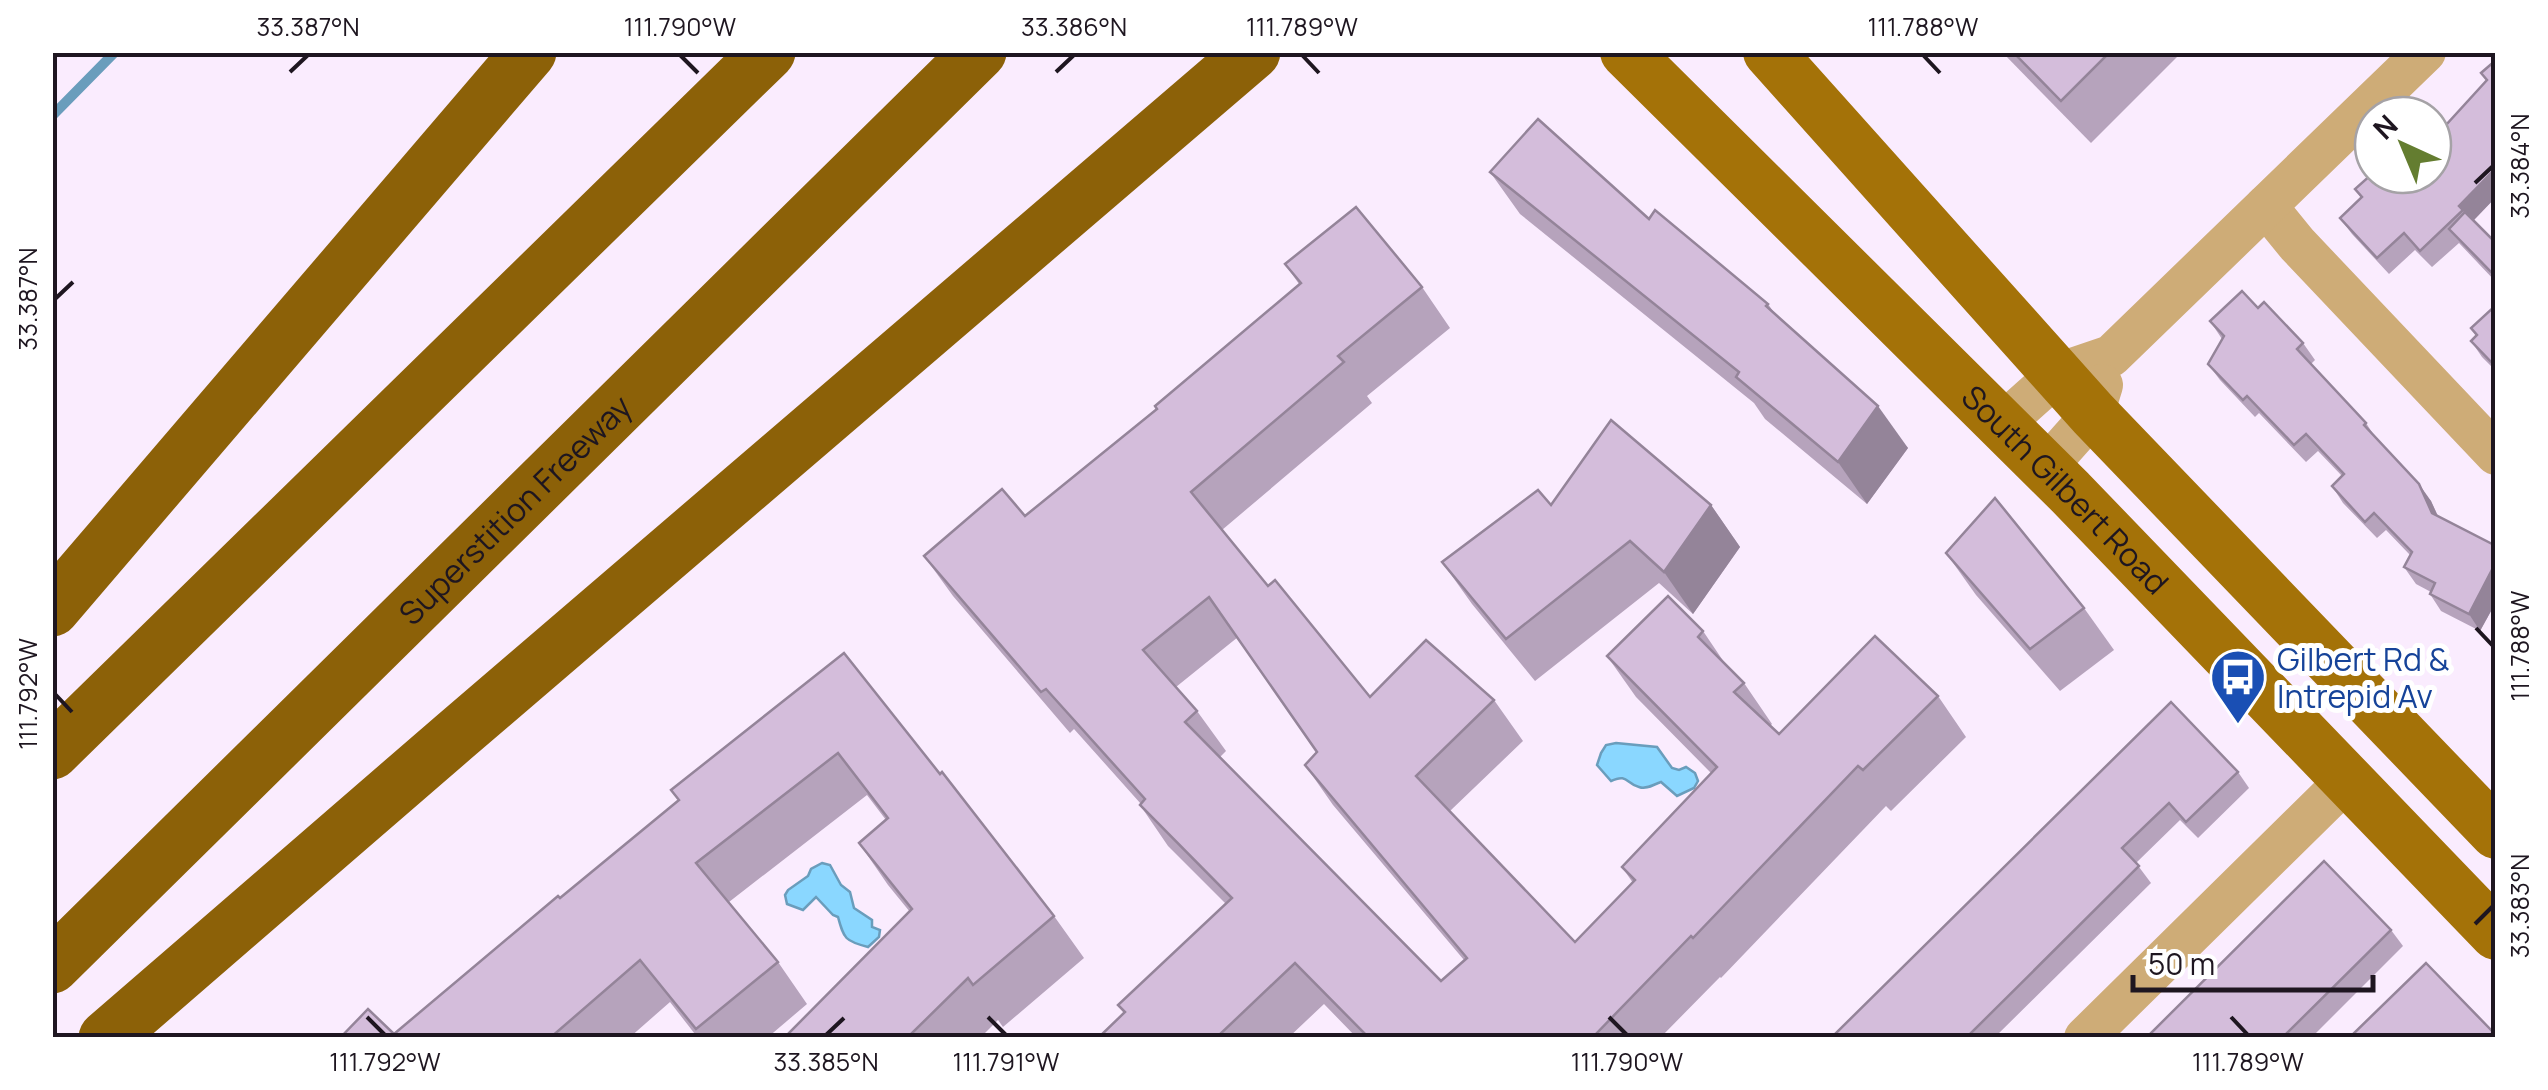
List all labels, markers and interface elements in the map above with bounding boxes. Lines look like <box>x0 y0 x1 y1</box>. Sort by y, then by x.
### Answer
text: 33.387°N <box>256 9 360 44</box>
text: 111.790°W <box>624 9 736 44</box>
text: 33.386°N <box>1021 9 1127 44</box>
text: 111.789°W <box>1246 9 1358 44</box>
text: 111.788°W <box>1868 9 1978 44</box>
north arrow <box>2353 95 2453 195</box>
text: N <box>2365 106 2405 147</box>
text: 33.384°N <box>2502 113 2537 219</box>
text: 33.387°N <box>10 247 45 351</box>
street label: South Gilbert Road <box>1952 375 2179 604</box>
street label: Superstition Freeway <box>389 385 641 634</box>
text: 111.788°W <box>2502 591 2537 701</box>
place label: Gilbert Rd & Intrepid Av <box>2277 637 2449 718</box>
text: 111.792°W <box>10 638 45 750</box>
bus stop icon: Gilbert Rd & Intrepid Av <box>2208 647 2268 726</box>
text: 33.383°N <box>2502 854 2537 958</box>
scale bar <box>2133 930 2373 992</box>
text: 50 m <box>2148 943 2215 984</box>
text: 111.792°W <box>329 1044 441 1079</box>
text: 33.385°N <box>773 1044 879 1079</box>
text: 111.791°W <box>952 1044 1060 1079</box>
text: 111.790°W <box>1571 1044 1683 1079</box>
text: 111.789°W <box>2192 1044 2304 1079</box>

